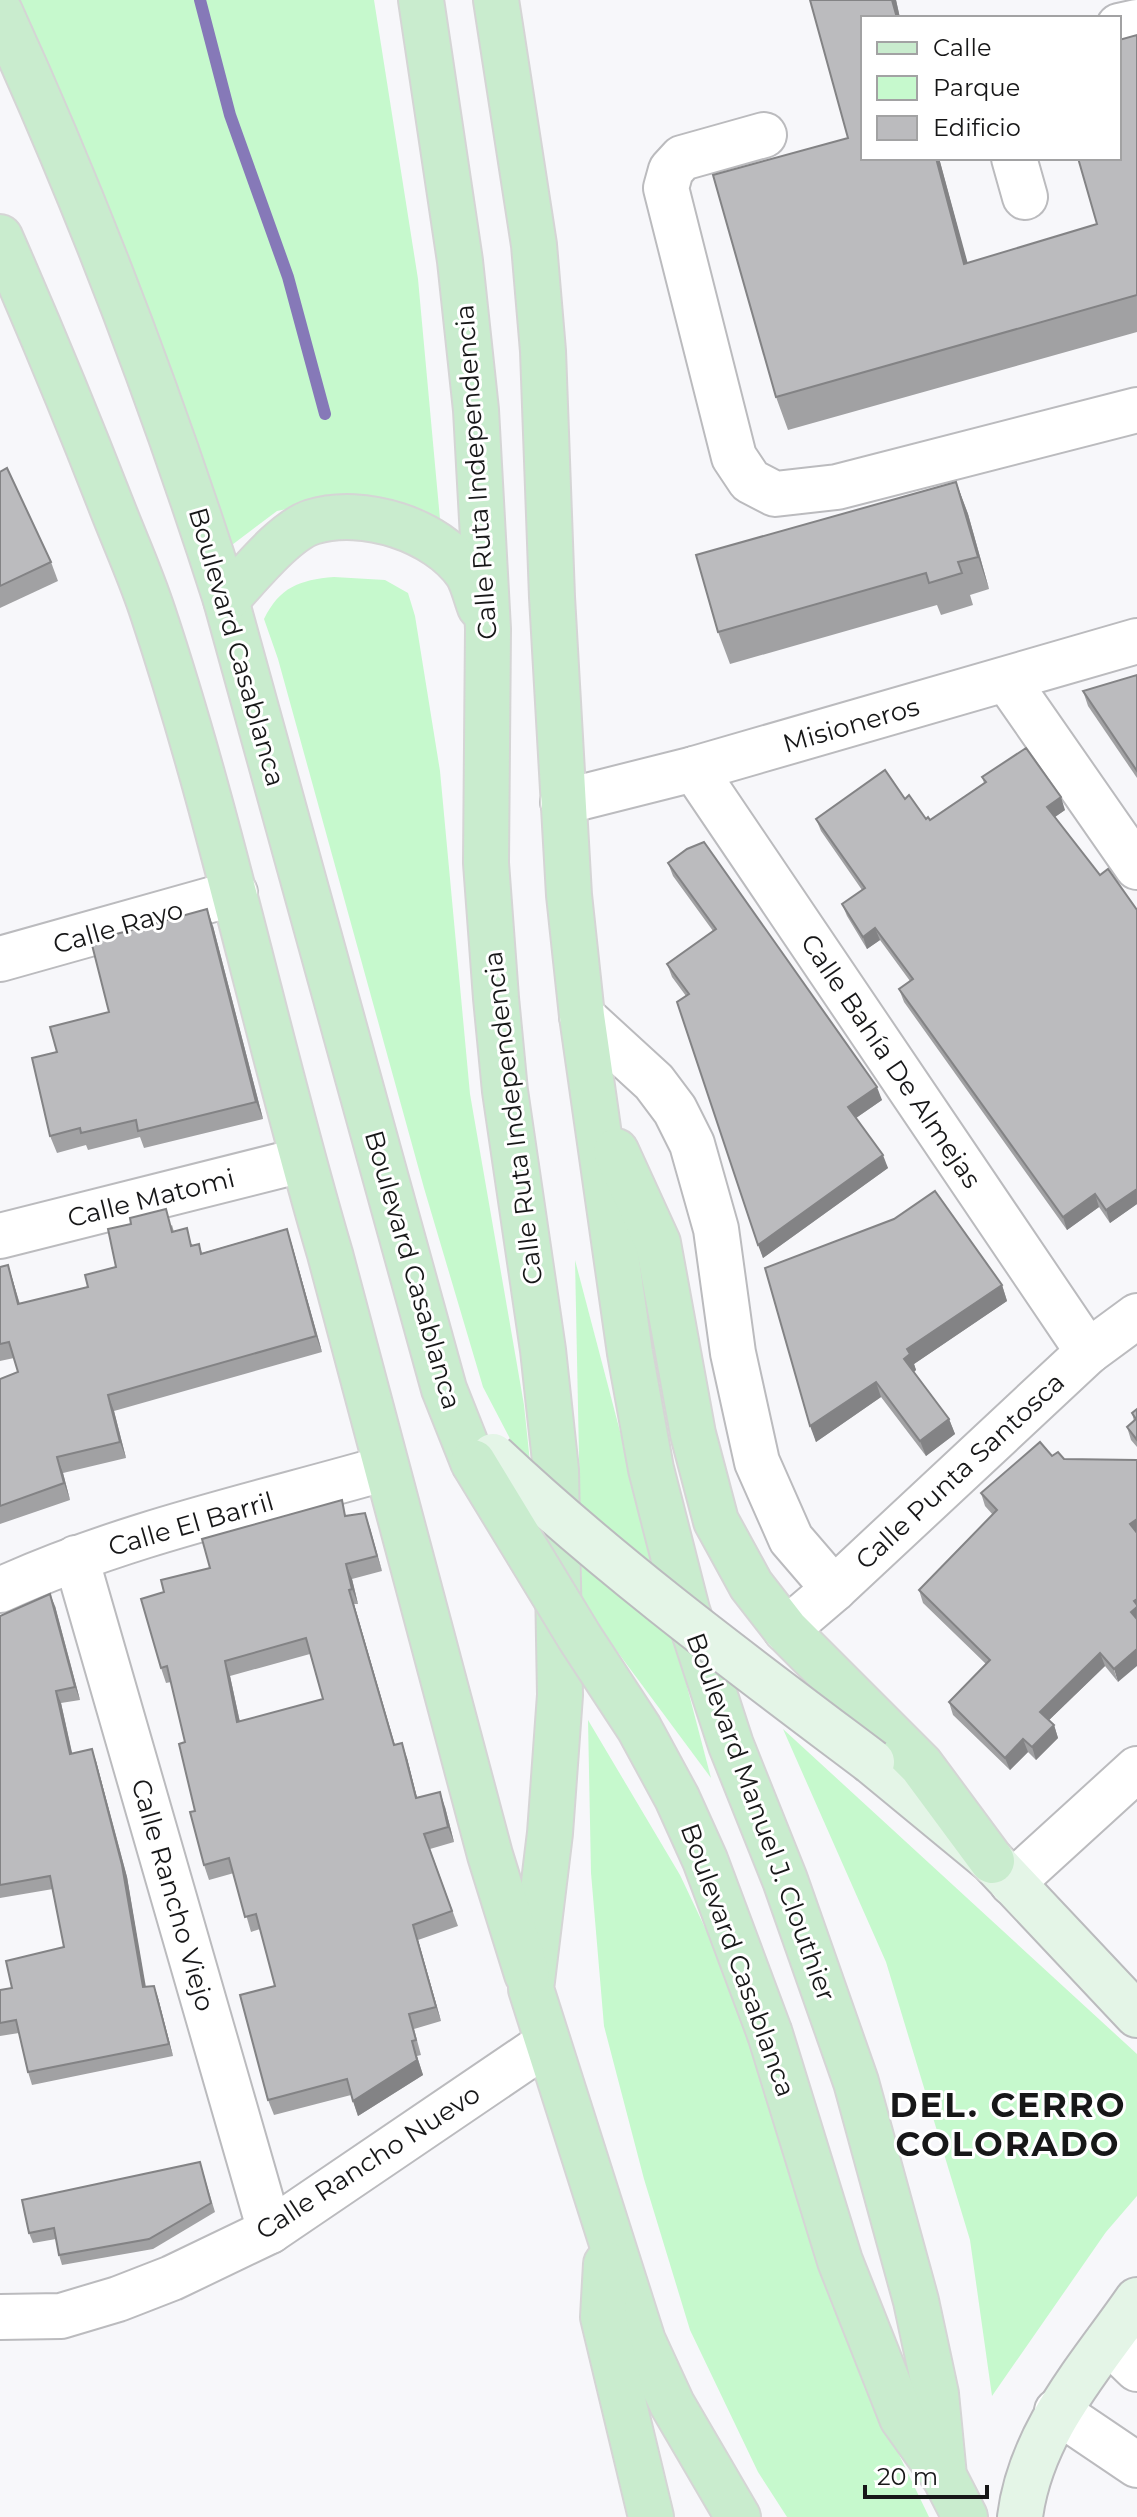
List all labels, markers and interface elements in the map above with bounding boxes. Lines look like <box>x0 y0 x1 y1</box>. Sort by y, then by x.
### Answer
legend <box>861 16 1121 160</box>
text: Calle <box>933 33 991 62</box>
text: Parque <box>933 73 1020 102</box>
text: Edificio <box>933 113 1021 142</box>
street label: Calle Ruta Independencia <box>448 303 504 641</box>
street label: Boulevard Casablanca <box>182 504 292 790</box>
street label: Misioneros <box>779 690 923 760</box>
street label: Calle Rayo <box>49 893 187 961</box>
street label: Calle Bahía De Almejas <box>794 928 988 1194</box>
street label: Calle Ruta Independencia <box>477 949 549 1287</box>
street label: Boulevard Casablanca <box>358 1127 468 1413</box>
street label: Calle Matomi <box>64 1162 238 1234</box>
street label: Calle Punta Santosca <box>849 1366 1071 1576</box>
street label: Calle El Barril <box>105 1485 277 1563</box>
street label: Boulevard Manuel J. Clouthier <box>679 1628 843 2006</box>
street label: Calle Rancho Viejo <box>124 1775 222 2015</box>
street label: Boulevard Casablanca <box>674 1819 802 2101</box>
street label: Calle Rancho Nuevo <box>250 2078 486 2246</box>
district label: DEL. CERRO COLORADO <box>889 2084 1127 2165</box>
scale bar <box>865 2449 987 2499</box>
text: 20 m <box>877 2462 938 2491</box>

